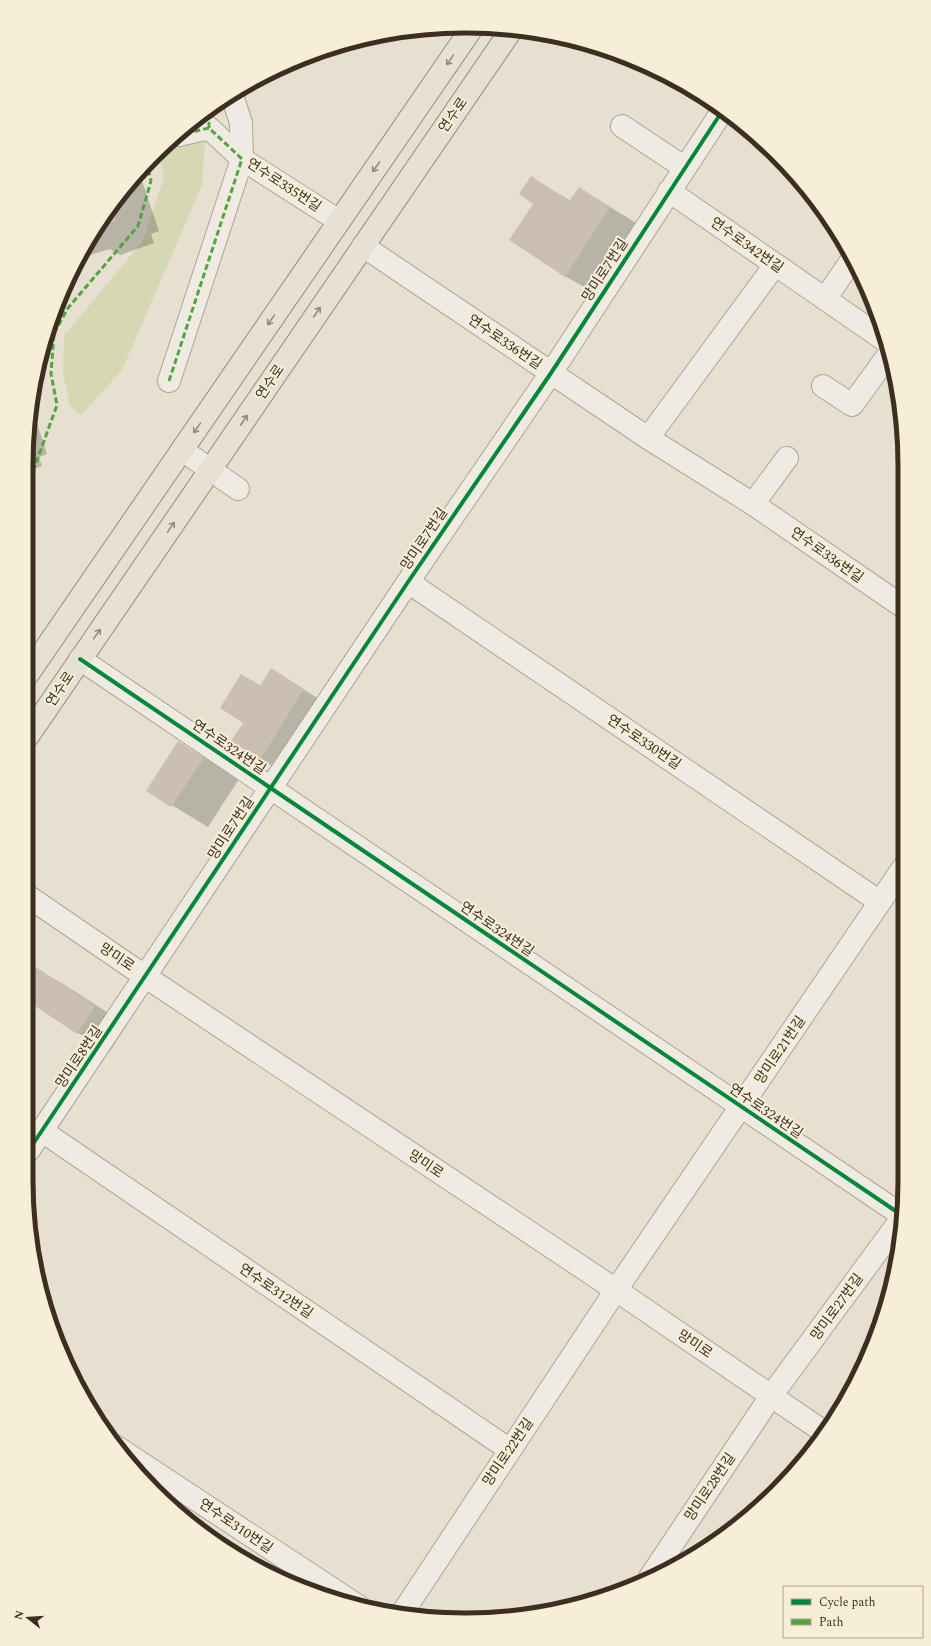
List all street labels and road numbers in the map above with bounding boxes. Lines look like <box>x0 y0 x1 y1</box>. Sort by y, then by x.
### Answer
street label: 연수로 <box>433 93 473 137</box>
street label: 연수로335번길 <box>242 153 326 217</box>
street label: 연수로342번길 <box>706 212 788 278</box>
street label: 망미로7번길 <box>577 234 633 306</box>
street label: 연수로336번길 <box>464 309 546 375</box>
street label: 연수로 <box>250 360 290 404</box>
street label: 망미로7번길 <box>395 504 453 574</box>
street label: 연수로336번길 <box>786 522 868 588</box>
street label: 연수로 <box>40 667 80 711</box>
street label: 연수로330번길 <box>603 709 685 775</box>
street label: 연수로324번길 <box>188 714 270 780</box>
street label: 망미로7번길 <box>203 792 259 864</box>
street label: 연수로324번길 <box>456 896 538 962</box>
street label: 망미로 <box>95 937 139 977</box>
street label: 망미로21번길 <box>749 1012 811 1088</box>
street label: 망미로8번길 <box>50 1022 108 1092</box>
street label: 연수로324번길 <box>725 1078 807 1144</box>
street label: 망미로 <box>404 1144 448 1184</box>
street label: 연수로312번길 <box>235 1258 317 1324</box>
street label: 망미로27번길 <box>805 1269 869 1345</box>
street label: 망미로 <box>673 1324 717 1364</box>
street label: 망미로22번길 <box>477 1414 539 1490</box>
street label: 망미로28번길 <box>679 1449 741 1525</box>
street label: 연수로310번길 <box>195 1493 277 1559</box>

